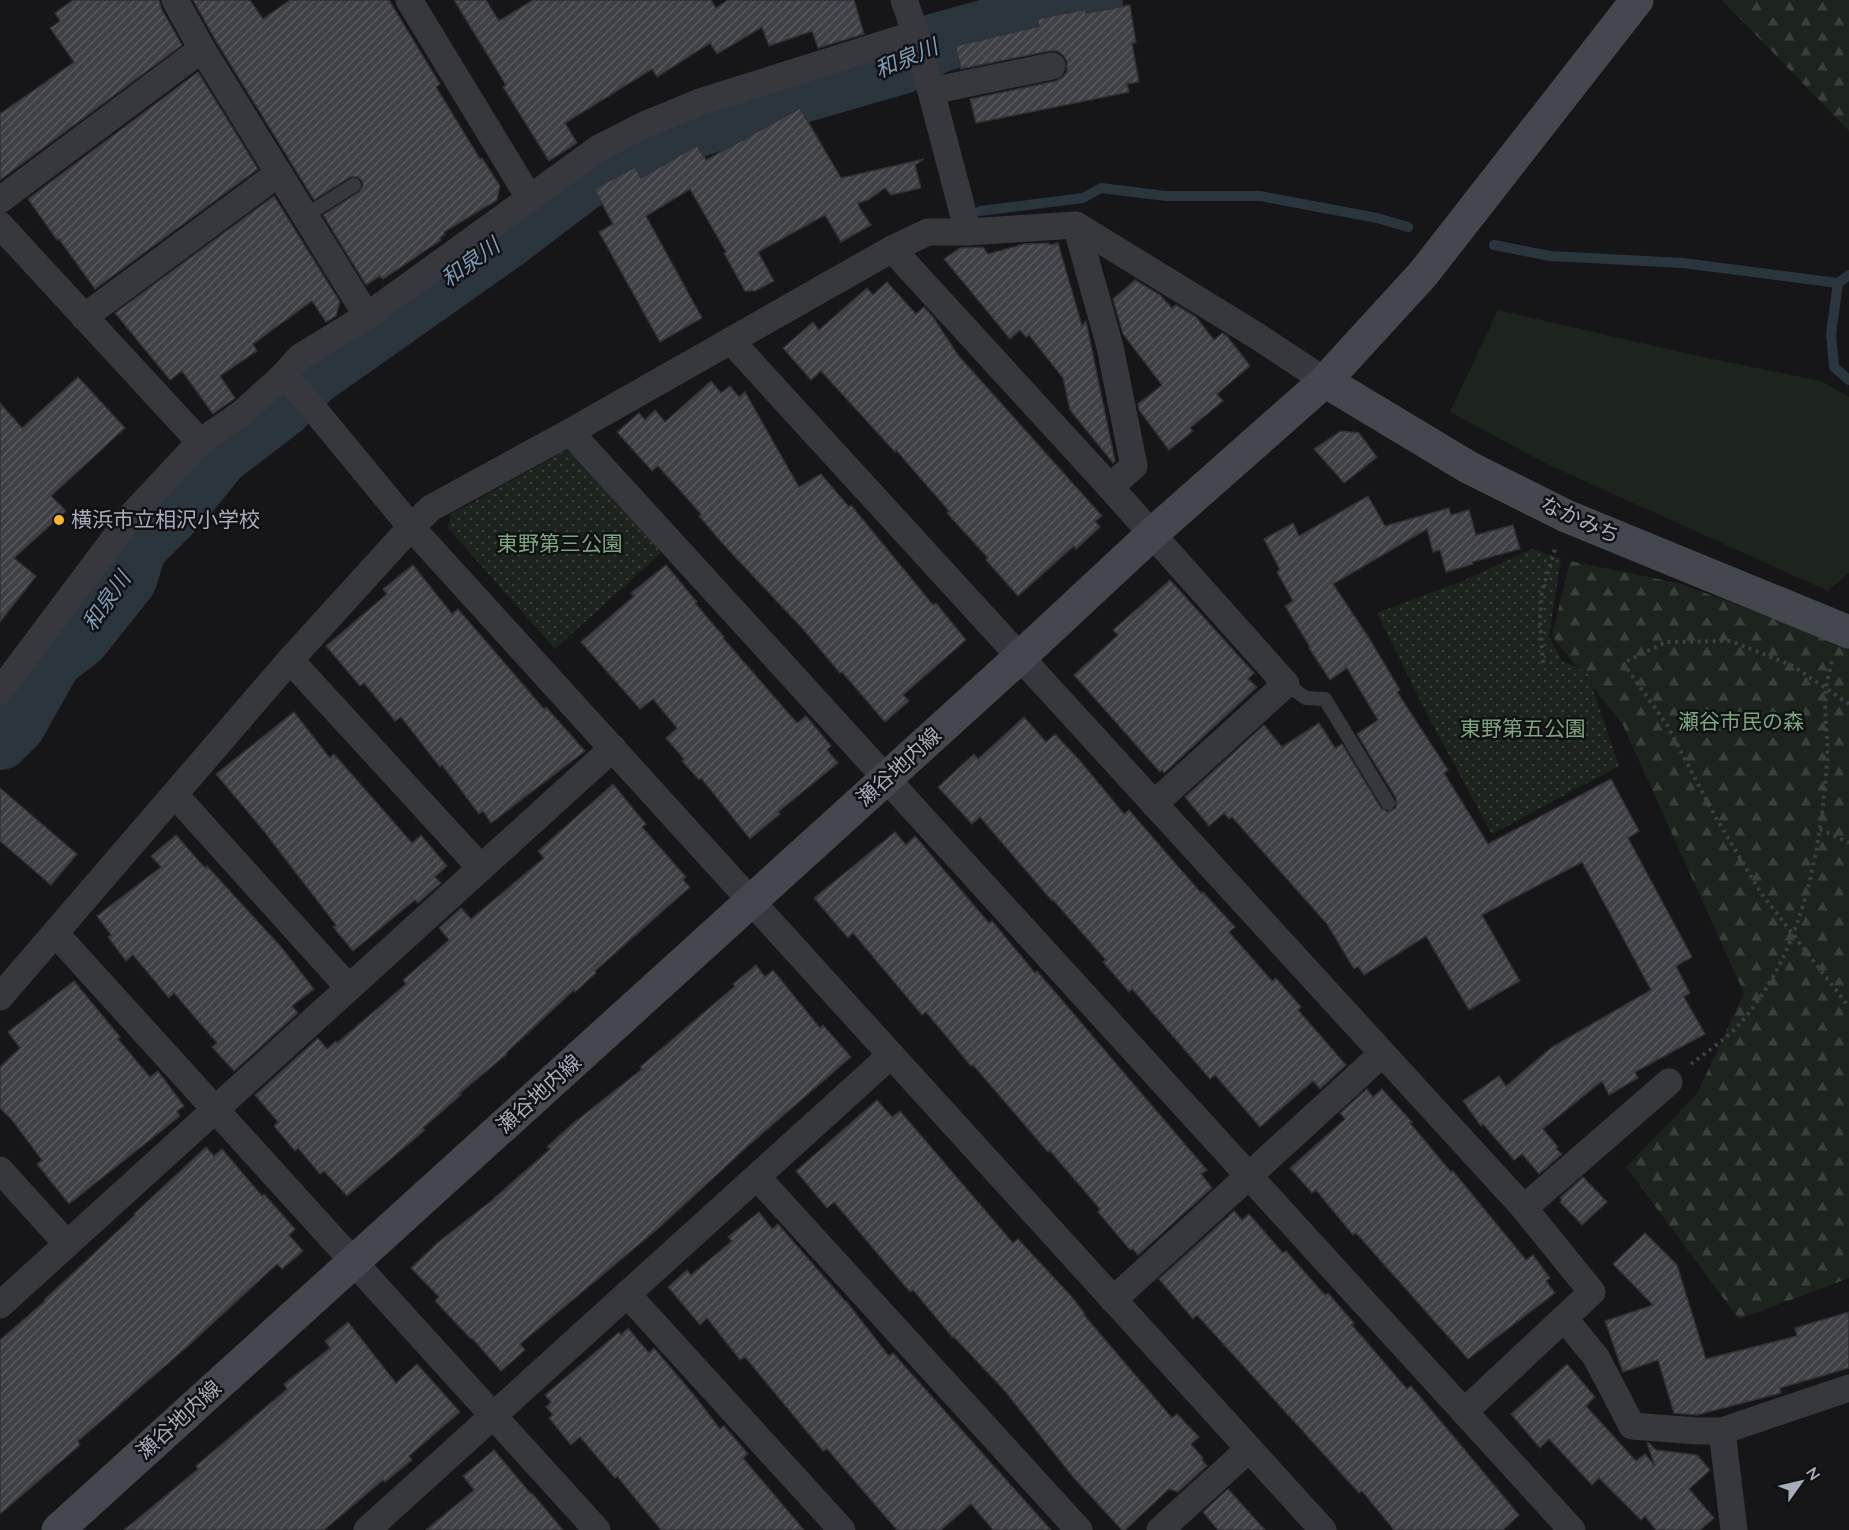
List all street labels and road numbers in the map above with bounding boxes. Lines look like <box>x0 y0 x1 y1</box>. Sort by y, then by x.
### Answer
street label: なかみち <box>1537 490 1624 548</box>
street label: 瀬谷地内線 <box>851 721 946 811</box>
street label: 瀬谷地内線 <box>491 1048 586 1138</box>
street label: 瀬谷地内線 <box>131 1374 226 1464</box>

